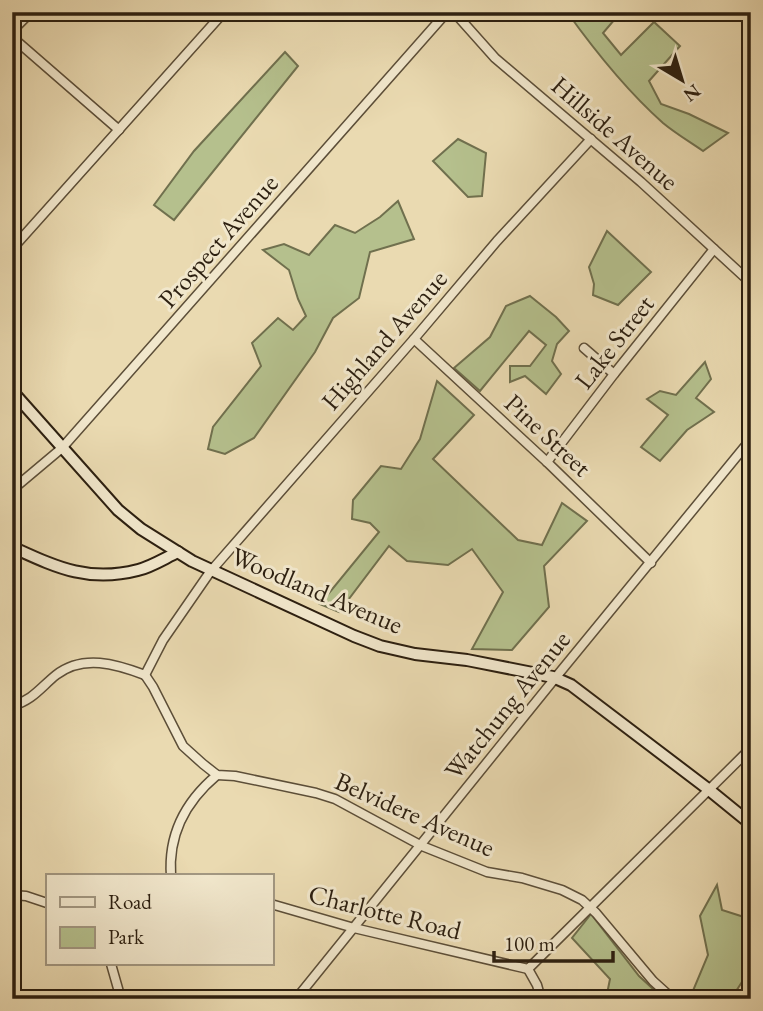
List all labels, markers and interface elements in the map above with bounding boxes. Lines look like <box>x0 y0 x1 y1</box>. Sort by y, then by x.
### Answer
north arrow <box>648 46 718 116</box>
street label: Hillside Avenue <box>544 68 686 198</box>
text: N <box>678 78 706 108</box>
street label: Prospect Avenue <box>151 167 285 315</box>
street label: Highland Avenue <box>314 263 454 417</box>
street label: Lake Street <box>567 288 661 396</box>
street label: Pine Street <box>497 386 599 484</box>
street label: Woodland Avenue <box>226 539 408 641</box>
street label: Watchung Avenue <box>436 623 578 787</box>
street label: Belvidere Avenue <box>330 764 500 864</box>
legend <box>46 874 273 965</box>
street label: Charlotte Road <box>305 877 466 948</box>
text: Road <box>108 888 152 915</box>
scale bar <box>494 920 612 964</box>
text: Park <box>108 923 145 950</box>
text: 100 m <box>504 930 555 957</box>

